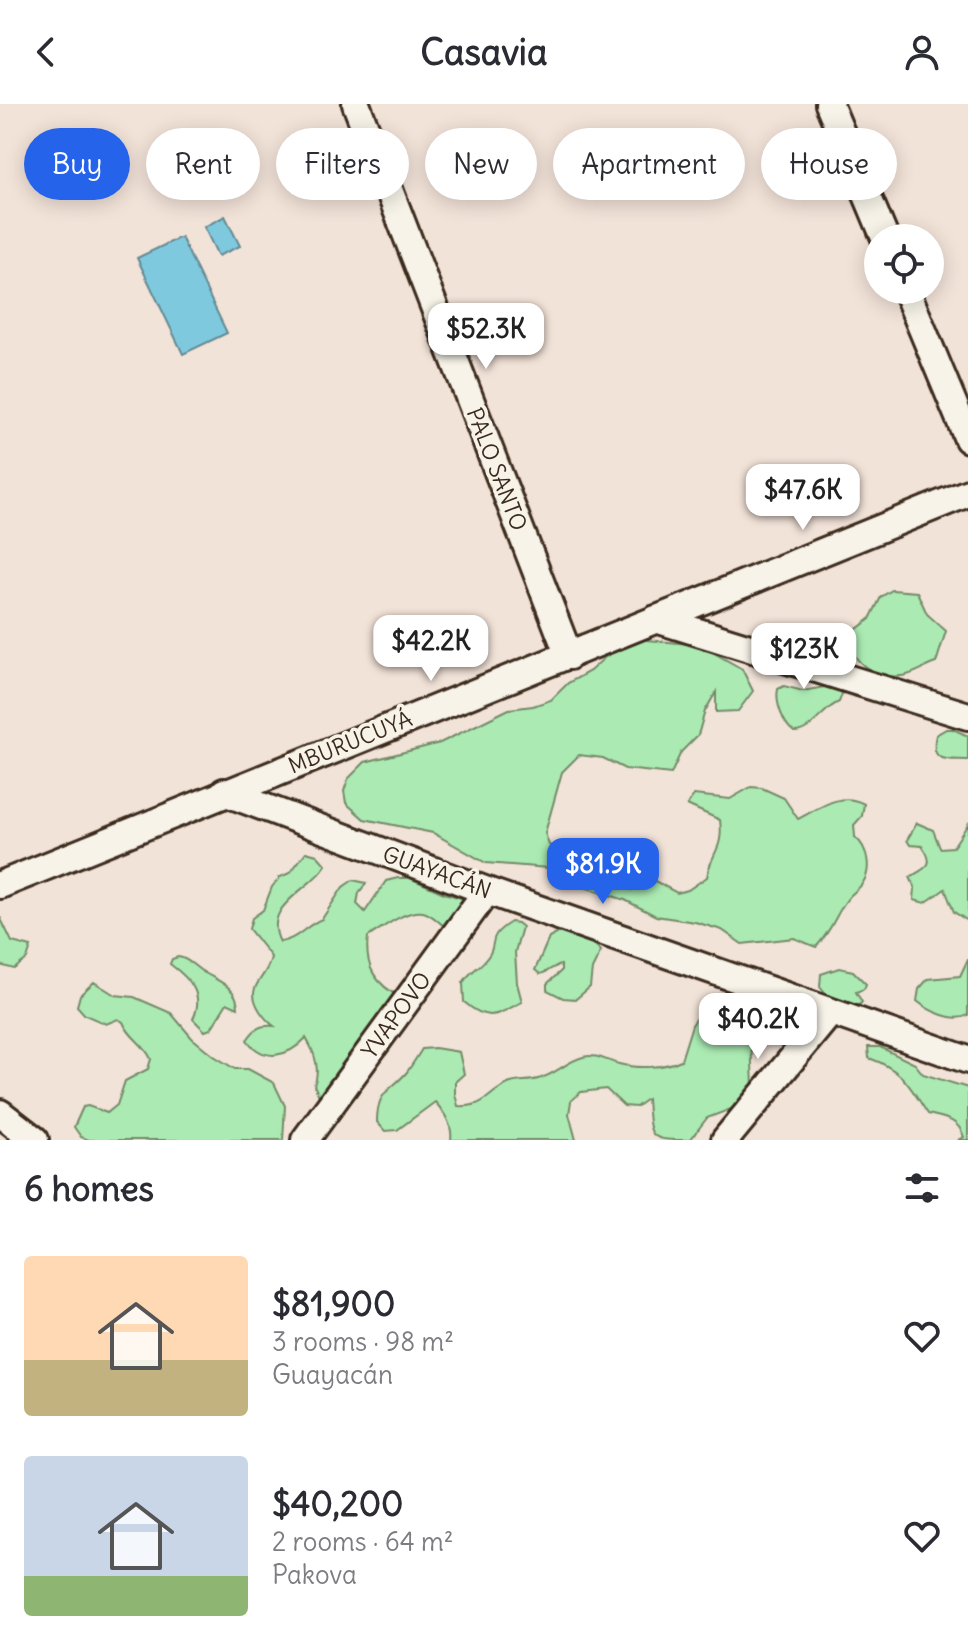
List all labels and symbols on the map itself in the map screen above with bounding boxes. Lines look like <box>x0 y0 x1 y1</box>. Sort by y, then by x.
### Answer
pin: $52.3K <box>421 303 551 371</box>
street label: PALO SANTO <box>461 404 533 534</box>
pin: $47.6K <box>738 464 868 532</box>
pin: $42.2K <box>366 615 496 683</box>
pin: $123K <box>748 623 860 691</box>
street label: MBURUCUYÁ <box>284 704 416 780</box>
pin: $81.9K <box>538 838 668 906</box>
street label: GUAYACÁN <box>379 839 495 905</box>
street label: YVAPOVO <box>355 966 437 1064</box>
pin: $40.2K <box>693 993 823 1061</box>

